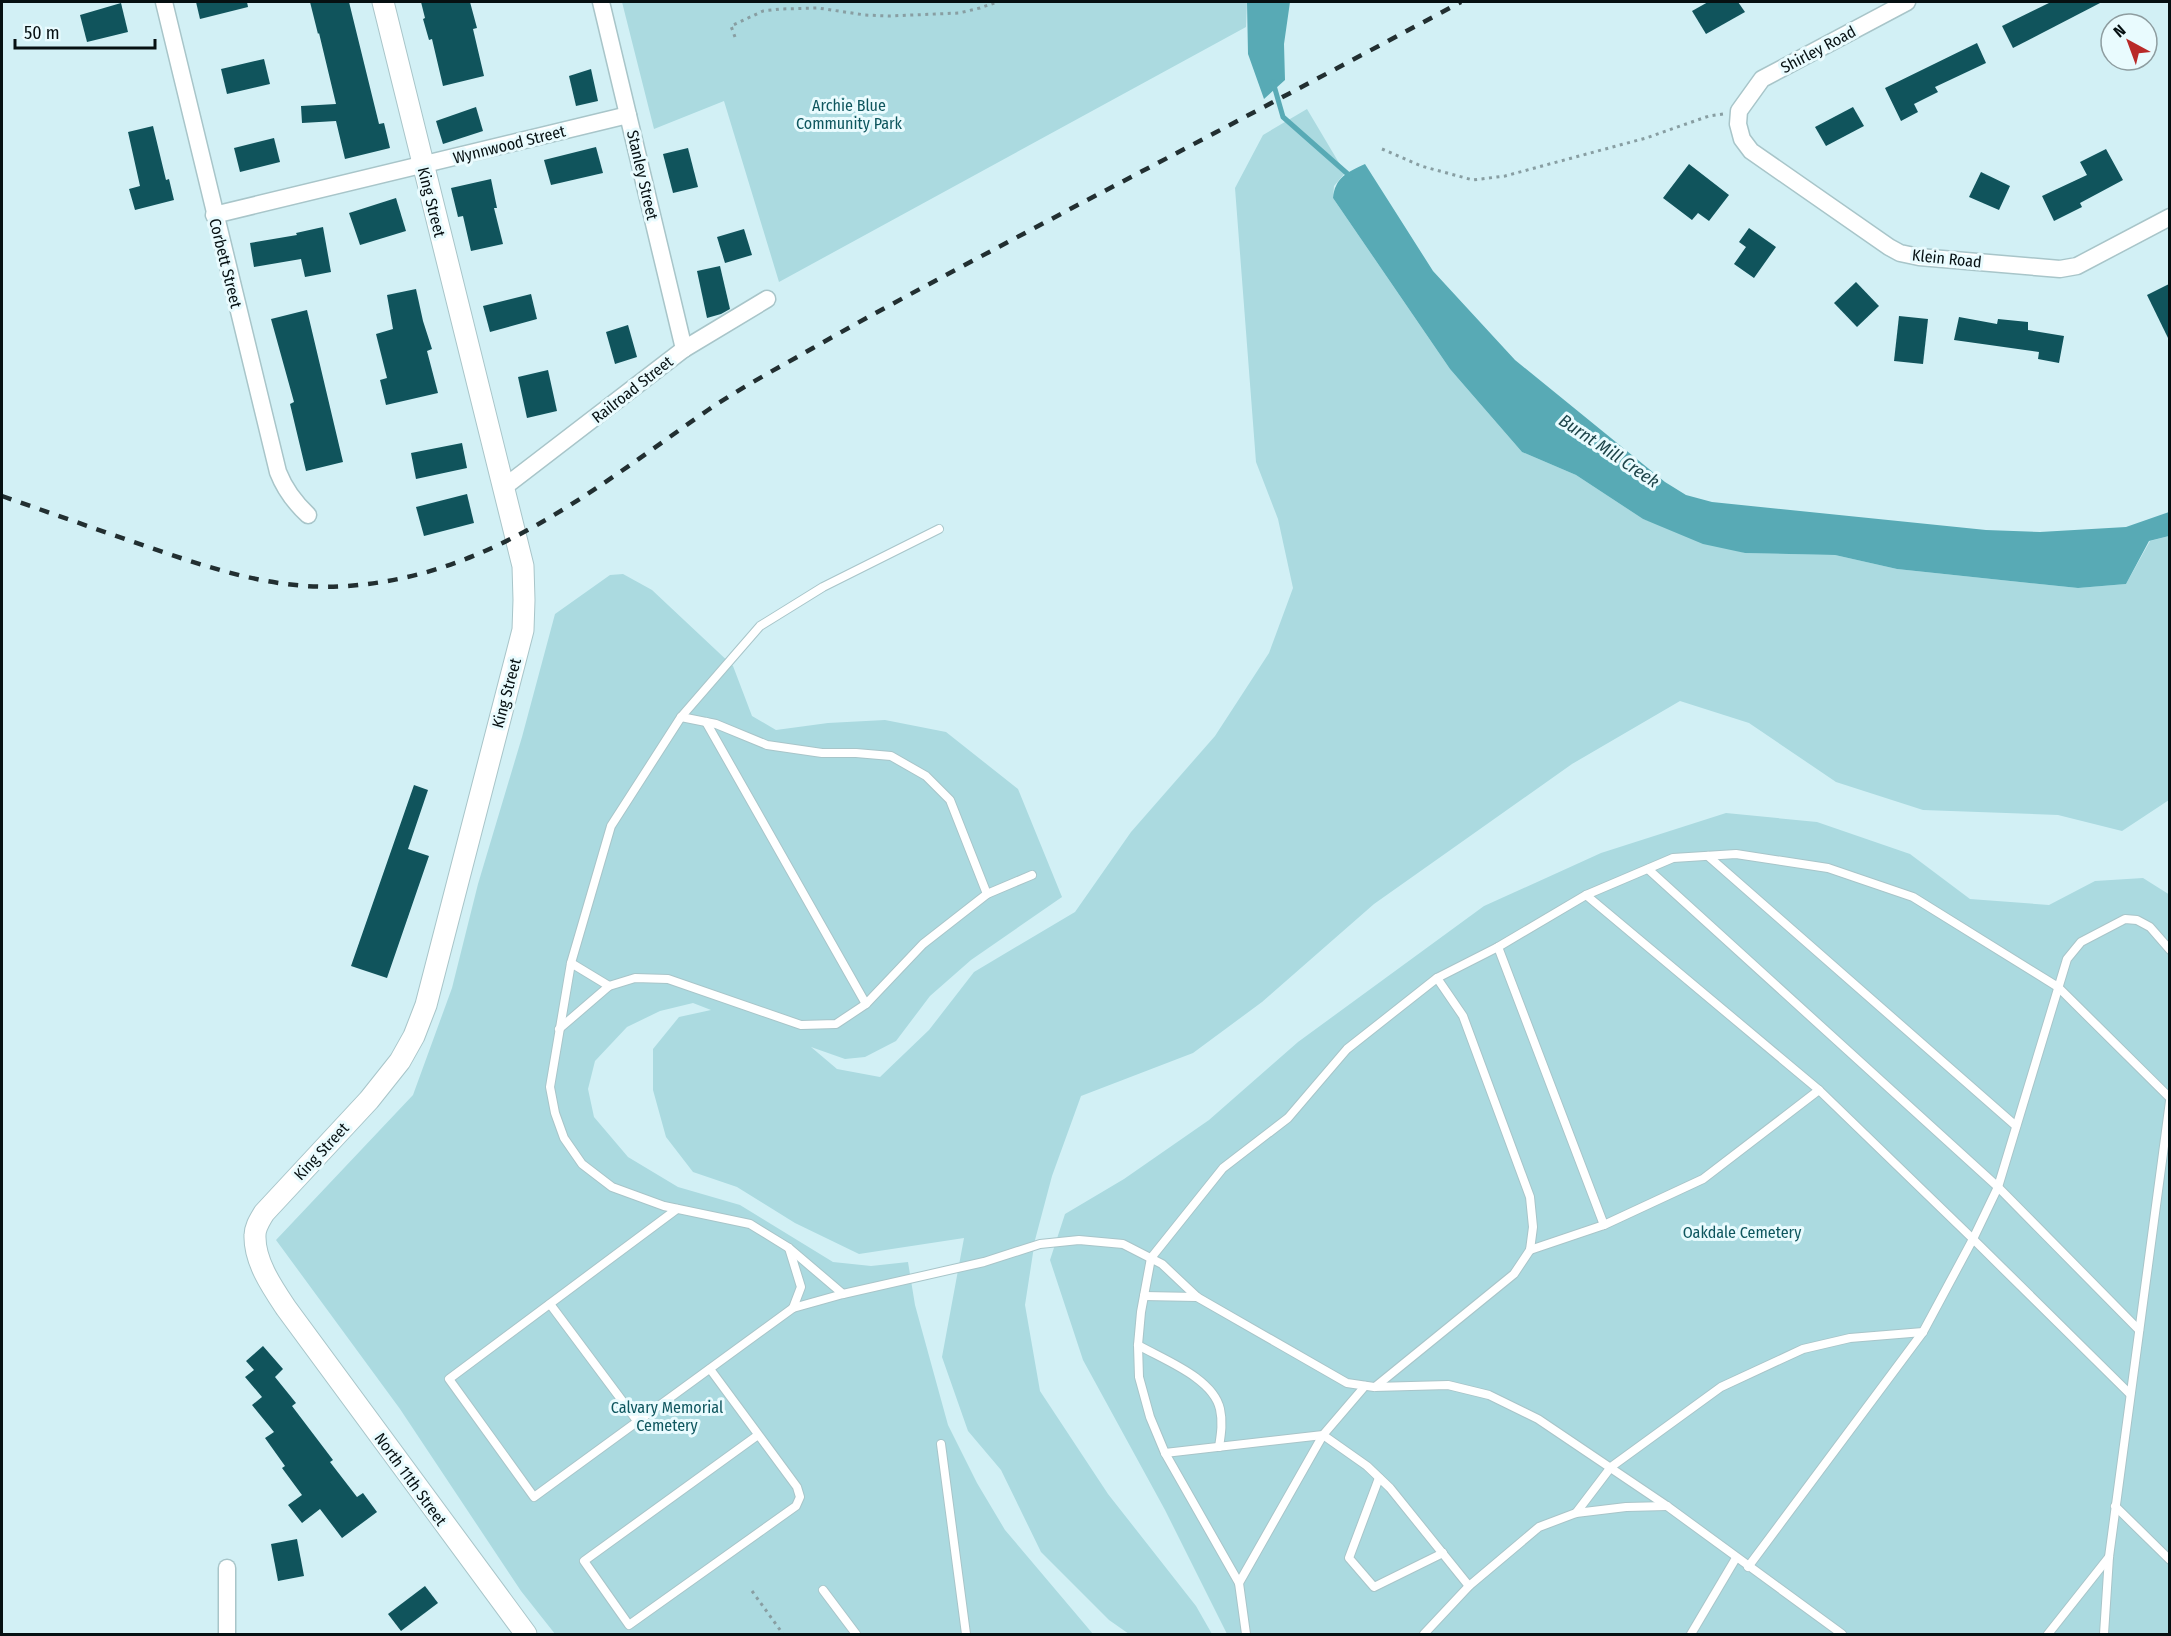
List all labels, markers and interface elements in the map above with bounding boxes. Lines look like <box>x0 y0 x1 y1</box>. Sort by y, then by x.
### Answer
scale bar <box>15 12 154 50</box>
north arrow <box>2099 12 2159 72</box>
text: N <box>2110 21 2129 41</box>
text: 50 m <box>24 22 60 44</box>
street label: Shirley Road <box>1778 22 1859 77</box>
park label: Archie Blue Community Park <box>796 96 903 133</box>
street label: Wynnwood Street <box>451 121 568 168</box>
street label: Stanley Street <box>623 128 662 223</box>
street label: King Street <box>414 165 450 240</box>
street label: Corbett Street <box>205 216 246 311</box>
street label: Klein Road <box>1911 245 1983 272</box>
street label: Railroad Street <box>588 351 677 427</box>
water label: Burnt Mill Creek <box>1555 409 1663 493</box>
street label: King Street <box>488 655 525 730</box>
street label: King Street <box>290 1118 353 1184</box>
park label: Oakdale Cemetery <box>1683 1223 1802 1242</box>
park label: Calvary Memorial Cemetery <box>611 1398 723 1435</box>
street label: North 11th Street <box>371 1429 451 1530</box>

